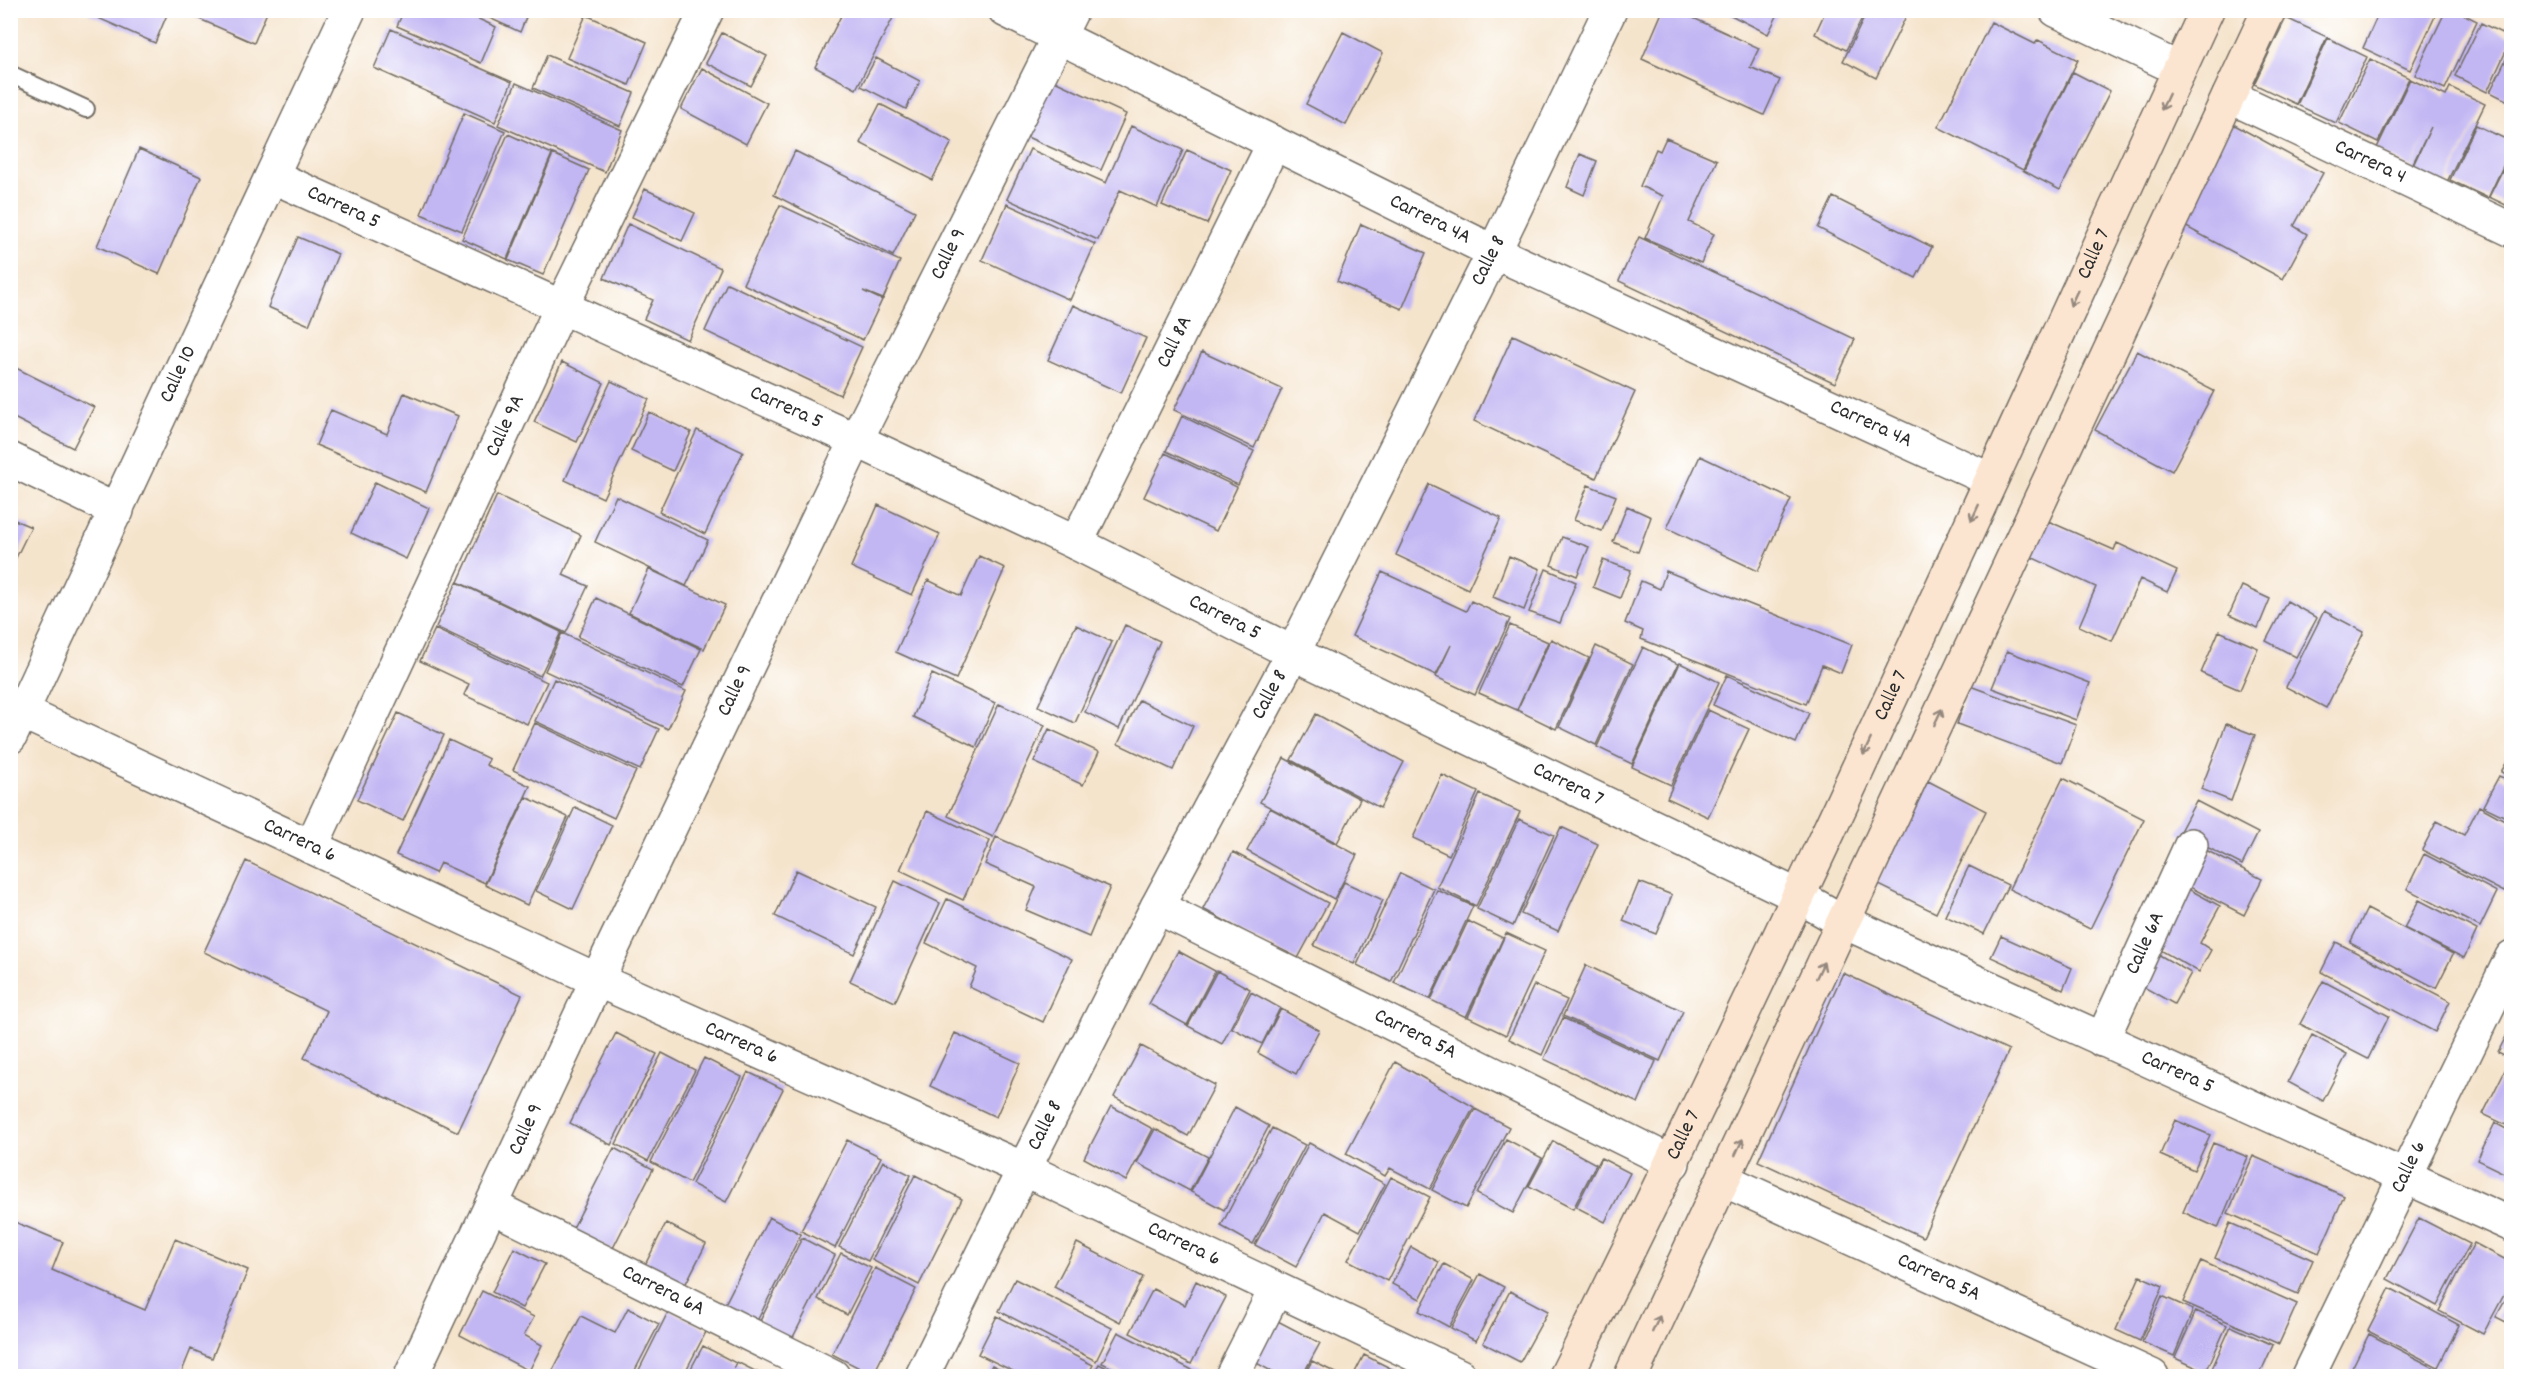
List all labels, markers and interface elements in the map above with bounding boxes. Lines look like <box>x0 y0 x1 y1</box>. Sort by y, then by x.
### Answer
one-way arrow <box>2158 92 2170 110</box>
street label: Carrera 4 <box>2329 133 2411 193</box>
street label: Carrera 5 <box>302 179 384 238</box>
street label: Carrera 4A <box>1384 187 1476 253</box>
street label: Calle 9 <box>924 224 975 285</box>
street label: Calle 7 <box>2070 224 2119 284</box>
street label: Calle 8 <box>1464 231 1514 291</box>
one-way arrow <box>2068 289 2079 307</box>
street label: Call 8A <box>1150 311 1201 374</box>
street label: Calle 10 <box>153 341 205 408</box>
street label: Carrera 5 <box>745 379 827 438</box>
street label: Calle 9A <box>479 390 534 462</box>
street label: Carrera 4A <box>1825 393 1917 457</box>
one-way arrow <box>1969 504 1981 522</box>
street label: Carrera 5 <box>1183 587 1265 649</box>
street label: Calle 9 <box>710 660 761 722</box>
street label: Calle 8 <box>1245 665 1296 725</box>
street label: Calle 7 <box>1867 666 1916 726</box>
one-way arrow <box>1932 709 1944 727</box>
one-way arrow <box>1860 738 1872 756</box>
street label: Carrera 7 <box>1527 755 1608 815</box>
street label: Carrera 6 <box>258 811 341 871</box>
street label: Calle 6A <box>2119 907 2173 980</box>
one-way arrow <box>1815 961 1826 979</box>
street label: Carrera 5A <box>1369 1002 1461 1068</box>
street label: Carrera 6 <box>699 1014 783 1073</box>
street label: Carrera 5 <box>2136 1043 2218 1103</box>
street label: Calle 8 <box>1021 1096 1071 1156</box>
street label: Calle 9 <box>502 1099 552 1161</box>
street label: Calle 7 <box>1659 1105 1709 1166</box>
street label: Calle 6 <box>2384 1136 2435 1199</box>
one-way arrow <box>1733 1139 1745 1157</box>
street label: Carrera 6 <box>1142 1215 1225 1275</box>
street label: Carrera 5A <box>1892 1246 1985 1310</box>
street label: Carrera 6A <box>616 1258 710 1325</box>
one-way arrow <box>1650 1315 1662 1333</box>

